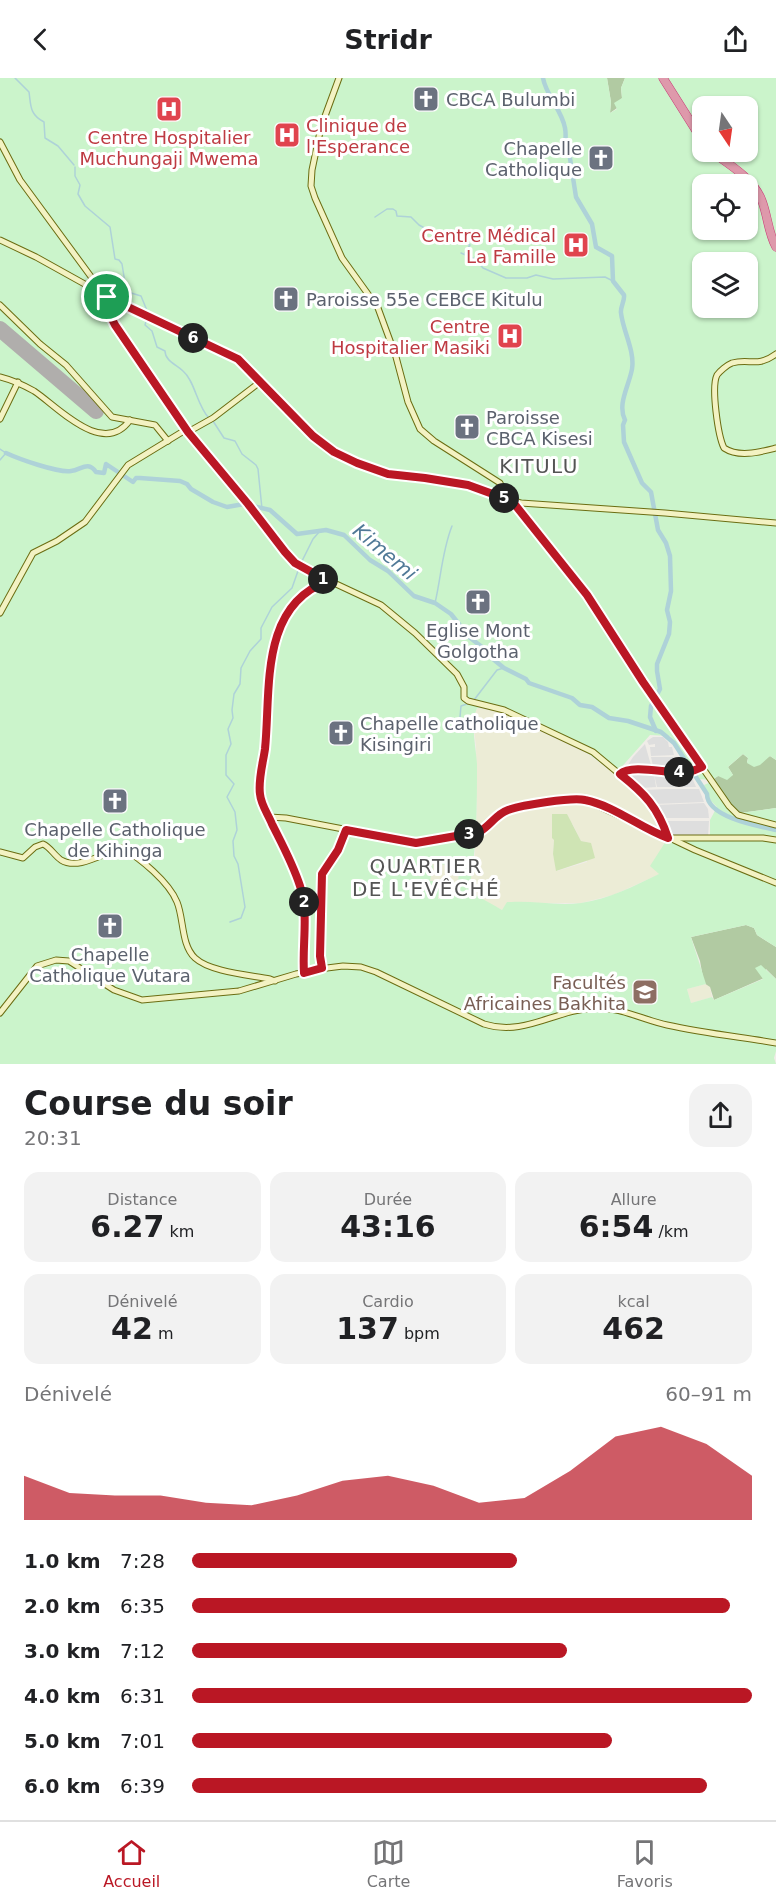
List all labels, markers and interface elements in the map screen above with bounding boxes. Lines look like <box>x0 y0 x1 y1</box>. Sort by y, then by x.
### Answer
icon: back <box>24 23 57 56</box>
icon: share <box>719 23 752 56</box>
text: Stridr <box>344 24 432 55</box>
church icon: CBCA Bulumbi <box>411 84 441 114</box>
place label: CBCA Bulumbi <box>446 89 575 110</box>
hospital icon: Centre Hospitalier Muchungaji Mwema <box>154 94 184 124</box>
north arrow <box>692 96 758 162</box>
map controls <box>692 96 758 318</box>
place label: Clinique de l'Esperance <box>306 115 410 157</box>
hospital icon: Clinique de l'Esperance <box>272 120 302 150</box>
place label: Centre Hospitalier Muchungaji Mwema <box>79 127 259 169</box>
place label: Chapelle Catholique <box>485 138 582 180</box>
church icon: Chapelle Catholique <box>586 143 616 173</box>
button: locate <box>692 174 758 240</box>
place label: Centre Médical La Famille <box>421 225 556 267</box>
hospital icon: Centre Médical La Famille <box>561 230 591 260</box>
button: layers <box>692 252 758 318</box>
pin <box>81 271 132 322</box>
icon: arrive <box>90 280 123 313</box>
church icon: Paroisse 55e CEBCE Kitulu <box>271 284 301 314</box>
place label: Paroisse 55e CEBCE Kitulu <box>306 289 543 310</box>
place label: Centre Hospitalier Masiki <box>331 316 490 358</box>
hospital icon: Centre Hospitalier Masiki <box>495 321 525 351</box>
pin: 6 <box>178 323 208 353</box>
text: 6 <box>187 328 199 347</box>
place label: Paroisse CBCA Kisesi <box>486 407 593 449</box>
church icon: Paroisse CBCA Kisesi <box>452 412 482 442</box>
district label: KITULU <box>499 454 579 478</box>
pin: 5 <box>489 483 519 513</box>
text: 5 <box>498 488 510 507</box>
water label: Kimemi <box>348 519 422 586</box>
pin: 1 <box>308 564 338 594</box>
text: 1 <box>317 569 329 588</box>
church icon: Eglise Mont Golgotha <box>463 587 493 617</box>
place label: Eglise Mont Golgotha <box>426 620 530 662</box>
place label: Chapelle catholique Kisingiri <box>360 713 539 755</box>
church icon: Chapelle catholique Kisingiri <box>326 718 356 748</box>
pin: 4 <box>664 757 694 787</box>
text: 4 <box>673 762 685 781</box>
church icon: Chapelle Catholique de Kihinga <box>100 786 130 816</box>
place label: Chapelle Catholique de Kihinga <box>24 819 206 861</box>
pin: 3 <box>454 819 484 849</box>
text: 3 <box>463 824 475 843</box>
district label: QUARTIER DE L'EVÊCHÉ <box>352 854 500 901</box>
pin: 2 <box>289 887 319 917</box>
text: 2 <box>298 892 310 911</box>
church icon: Chapelle Catholique Vutara <box>95 911 125 941</box>
place label: Chapelle Catholique Vutara <box>29 944 191 986</box>
place label: Facultés Africaines Bakhita <box>464 972 626 1014</box>
school or university icon: Facultés Africaines Bakhita <box>630 977 660 1007</box>
text: Course du soir <box>24 1084 293 1123</box>
button: share <box>689 1084 752 1147</box>
text: 20:31 <box>24 1126 82 1150</box>
text: Distance <box>107 1190 177 1209</box>
text: Durée <box>364 1190 412 1209</box>
text: Allure <box>611 1190 657 1209</box>
text: 6.27 <box>90 1209 164 1244</box>
text: 43:16 <box>340 1209 436 1244</box>
text: 6:54 <box>579 1209 653 1244</box>
text: km <box>164 1222 194 1241</box>
text: /km <box>653 1222 689 1241</box>
text: Dénivelé <box>107 1292 178 1311</box>
text: Cardio <box>362 1292 414 1311</box>
text: kcal <box>618 1292 650 1311</box>
text: 42 <box>111 1311 153 1346</box>
text: 137 <box>336 1311 399 1346</box>
text: 462 <box>602 1311 665 1346</box>
text: m <box>153 1324 174 1343</box>
text: bpm <box>399 1324 440 1343</box>
text: Dénivelé <box>24 1382 112 1406</box>
text: 60–91 m <box>665 1382 752 1406</box>
text: 1.0 km <box>24 1549 101 1573</box>
text: 7:28 <box>120 1549 165 1573</box>
text: 2.0 km <box>24 1594 101 1618</box>
text: 6:35 <box>120 1594 165 1618</box>
text: 3.0 km <box>24 1639 101 1663</box>
text: 7:12 <box>120 1639 165 1663</box>
text: 4.0 km <box>24 1684 101 1708</box>
text: 6:31 <box>120 1684 165 1708</box>
text: 5.0 km <box>24 1729 101 1753</box>
text: 7:01 <box>120 1729 165 1753</box>
text: 6.0 km <box>24 1774 101 1798</box>
text: 6:39 <box>120 1774 165 1798</box>
tab: Accueil <box>103 1836 160 1891</box>
tab: Carte <box>367 1836 410 1891</box>
tab: Favoris <box>617 1836 673 1891</box>

